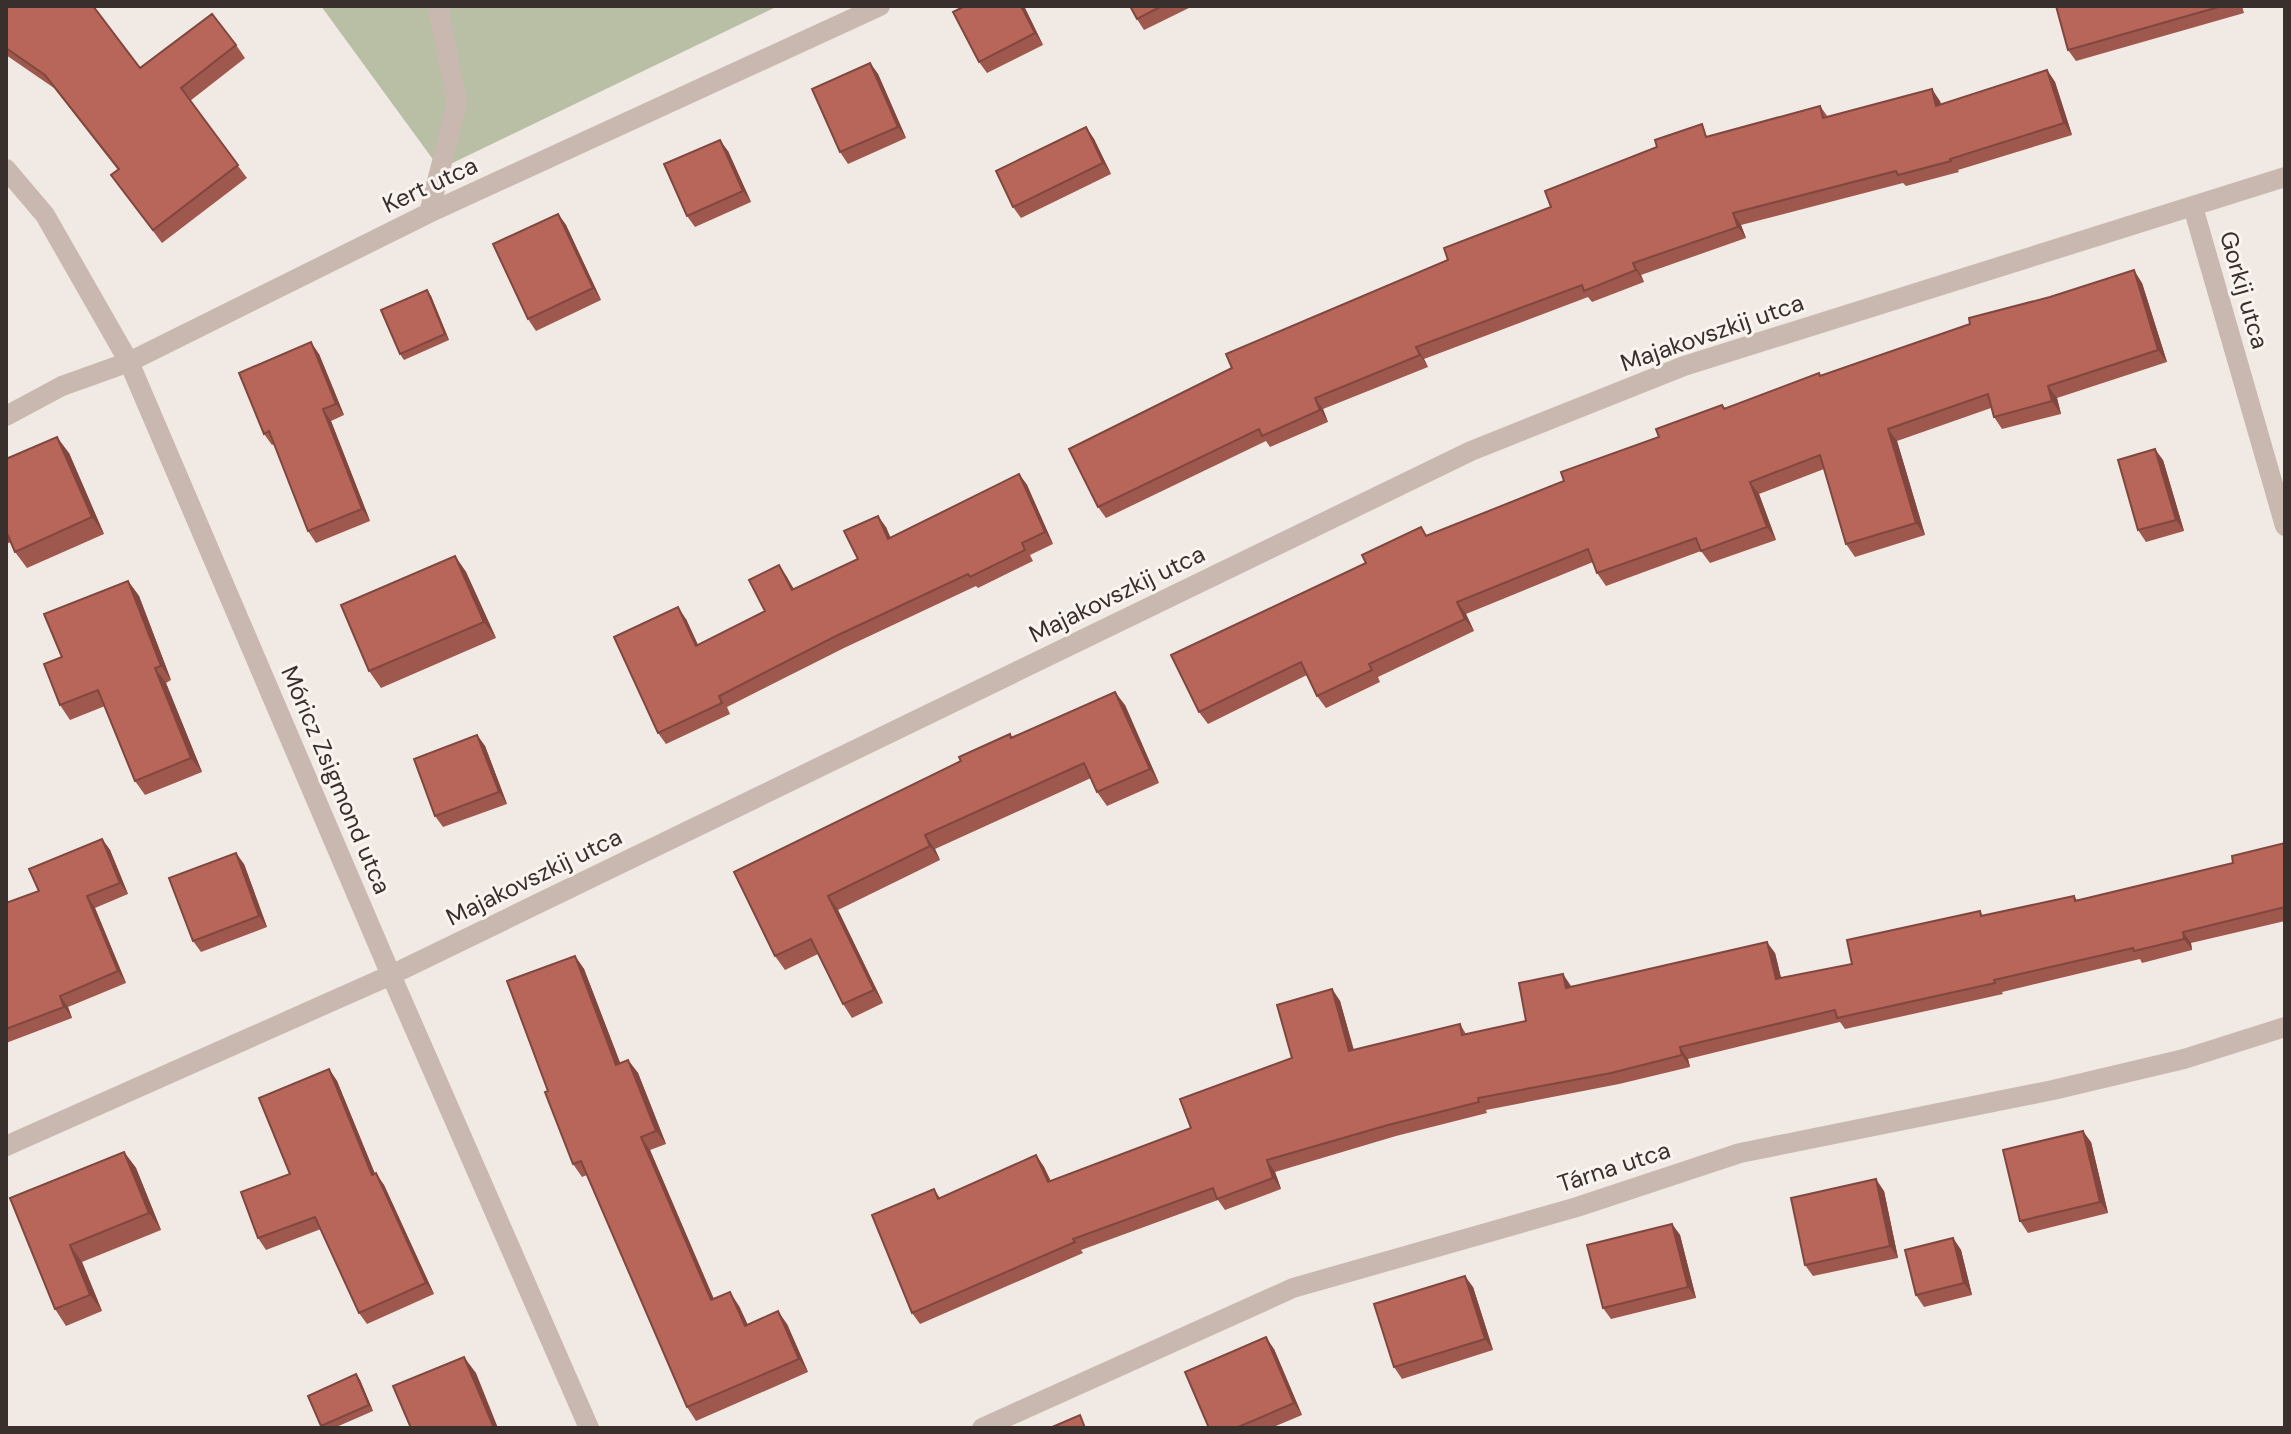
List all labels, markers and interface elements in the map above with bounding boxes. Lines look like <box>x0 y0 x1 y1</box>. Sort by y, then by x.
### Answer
street label: Kert utca <box>377 149 482 220</box>
street label: Gorkij utca <box>2213 227 2276 352</box>
street label: Majakovszkij utca <box>1616 287 1808 378</box>
street label: Majakovszkij utca <box>1024 538 1210 650</box>
street label: Móricz Zsigmond utca <box>274 661 399 899</box>
street label: Majakovszkij utca <box>441 821 627 933</box>
street label: Tárna utca <box>1554 1134 1674 1199</box>

